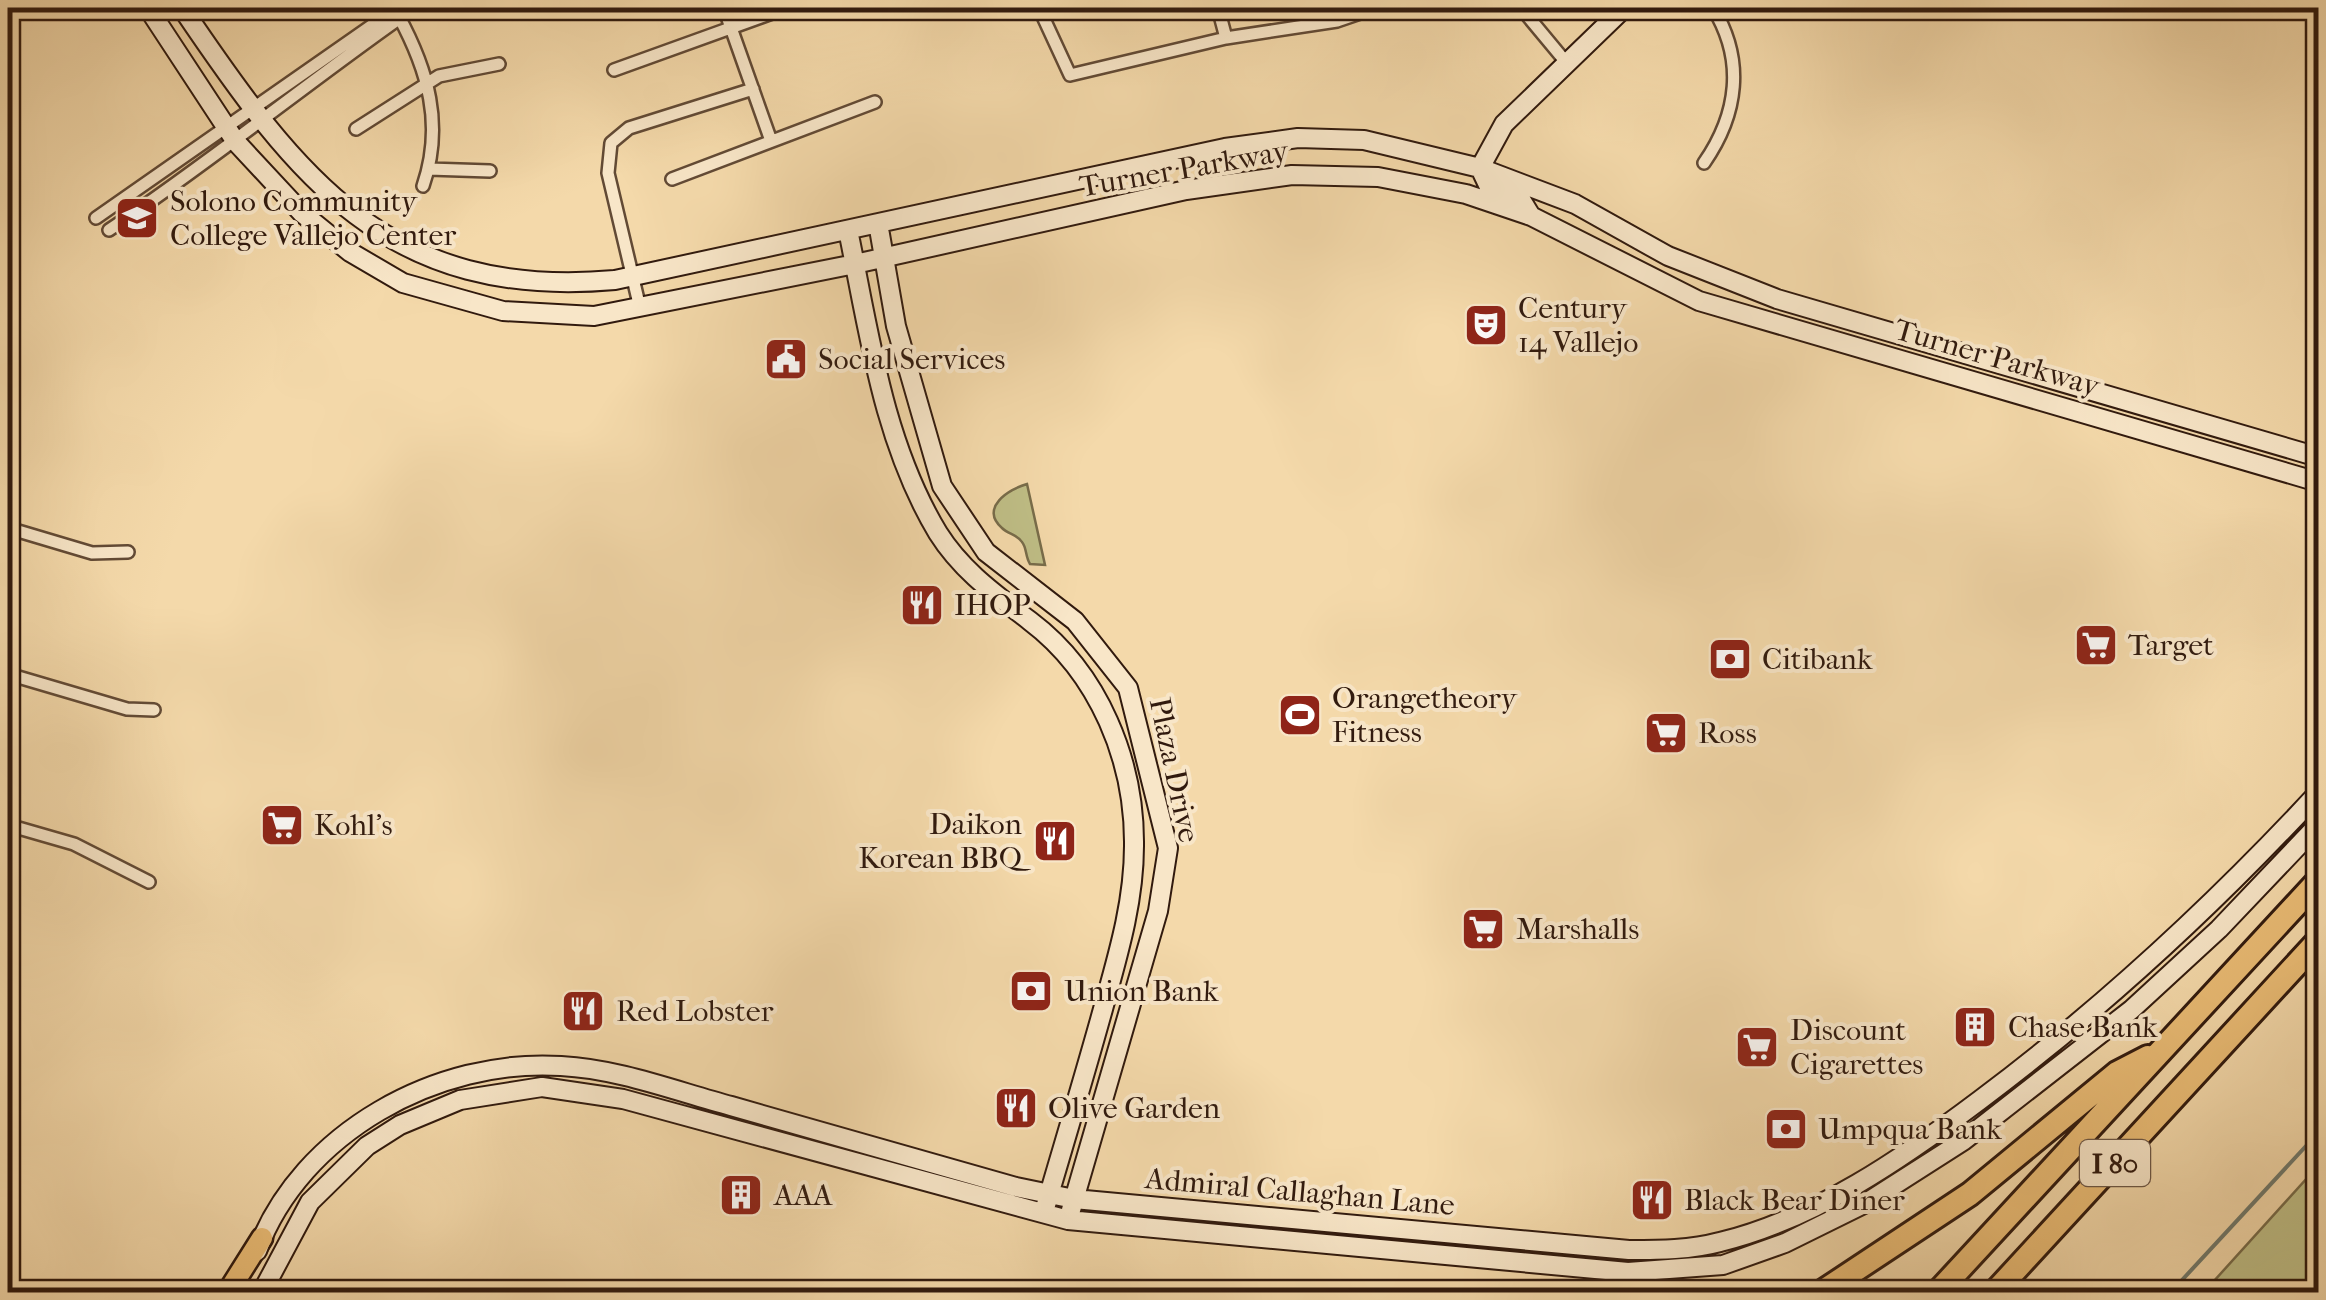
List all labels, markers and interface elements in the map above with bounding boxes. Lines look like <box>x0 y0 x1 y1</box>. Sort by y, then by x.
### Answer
street label: Turner Parkway <box>1077 133 1292 205</box>
place label: Solono Community College Vallejo Center <box>170 184 456 253</box>
school or university icon: Solono Community College Vallejo Center <box>114 195 160 241</box>
place label: Century 14 Vallejo <box>1518 291 1638 360</box>
theatre icon: Century 14 Vallejo <box>1463 302 1509 348</box>
street label: Turner Parkway <box>1890 312 2105 404</box>
public building icon: Social Services <box>763 336 809 382</box>
place label: Social Services <box>818 342 1005 377</box>
restaurant icon: IHOP <box>899 582 945 628</box>
place label: IHOP <box>954 588 1031 623</box>
supermarket icon: Target <box>2073 622 2119 668</box>
place label: Target <box>2128 628 2214 663</box>
bank icon: Citibank <box>1707 636 1753 682</box>
place label: Citibank <box>1762 642 1873 677</box>
place label: Orangetheory Fitness <box>1332 681 1518 750</box>
sports icon: Orangetheory Fitness <box>1277 692 1323 738</box>
street label: Plaza Drive <box>1142 694 1206 846</box>
supermarket icon: Ross <box>1643 710 1689 756</box>
place label: Ross <box>1698 716 1757 751</box>
supermarket icon: Kohl's <box>259 802 305 848</box>
place label: Daikon Korean BBQ <box>859 807 1032 876</box>
place label: Kohl's <box>314 808 393 843</box>
restaurant icon: Daikon Korean BBQ <box>1032 818 1078 864</box>
supermarket icon: Marshalls <box>1460 906 1506 952</box>
place label: Marshalls <box>1516 912 1639 947</box>
bank icon: Union Bank <box>1008 968 1054 1014</box>
place label: Union Bank <box>1064 974 1219 1009</box>
restaurant icon: Red Lobster <box>560 988 606 1034</box>
place label: Red Lobster <box>616 994 774 1029</box>
building icon: Chase Bank <box>1952 1004 1998 1050</box>
place label: Chase Bank <box>2008 1010 2158 1045</box>
place label: Discount Cigarettes <box>1790 1013 1923 1082</box>
supermarket icon: Discount Cigarettes <box>1734 1024 1780 1070</box>
restaurant icon: Olive Garden <box>993 1085 1039 1131</box>
place label: Olive Garden <box>1048 1091 1221 1126</box>
bank icon: Umpqua Bank <box>1763 1106 1809 1152</box>
place label: Umpqua Bank <box>1818 1112 2002 1147</box>
road number: I 80 <box>2080 1140 2150 1186</box>
street label: Admiral Callaghan Lane <box>1143 1161 1456 1223</box>
building icon: AAA <box>718 1172 764 1218</box>
restaurant icon: Black Bear Diner <box>1629 1177 1675 1223</box>
place label: AAA <box>773 1178 833 1213</box>
place label: Black Bear Diner <box>1684 1183 1905 1218</box>

